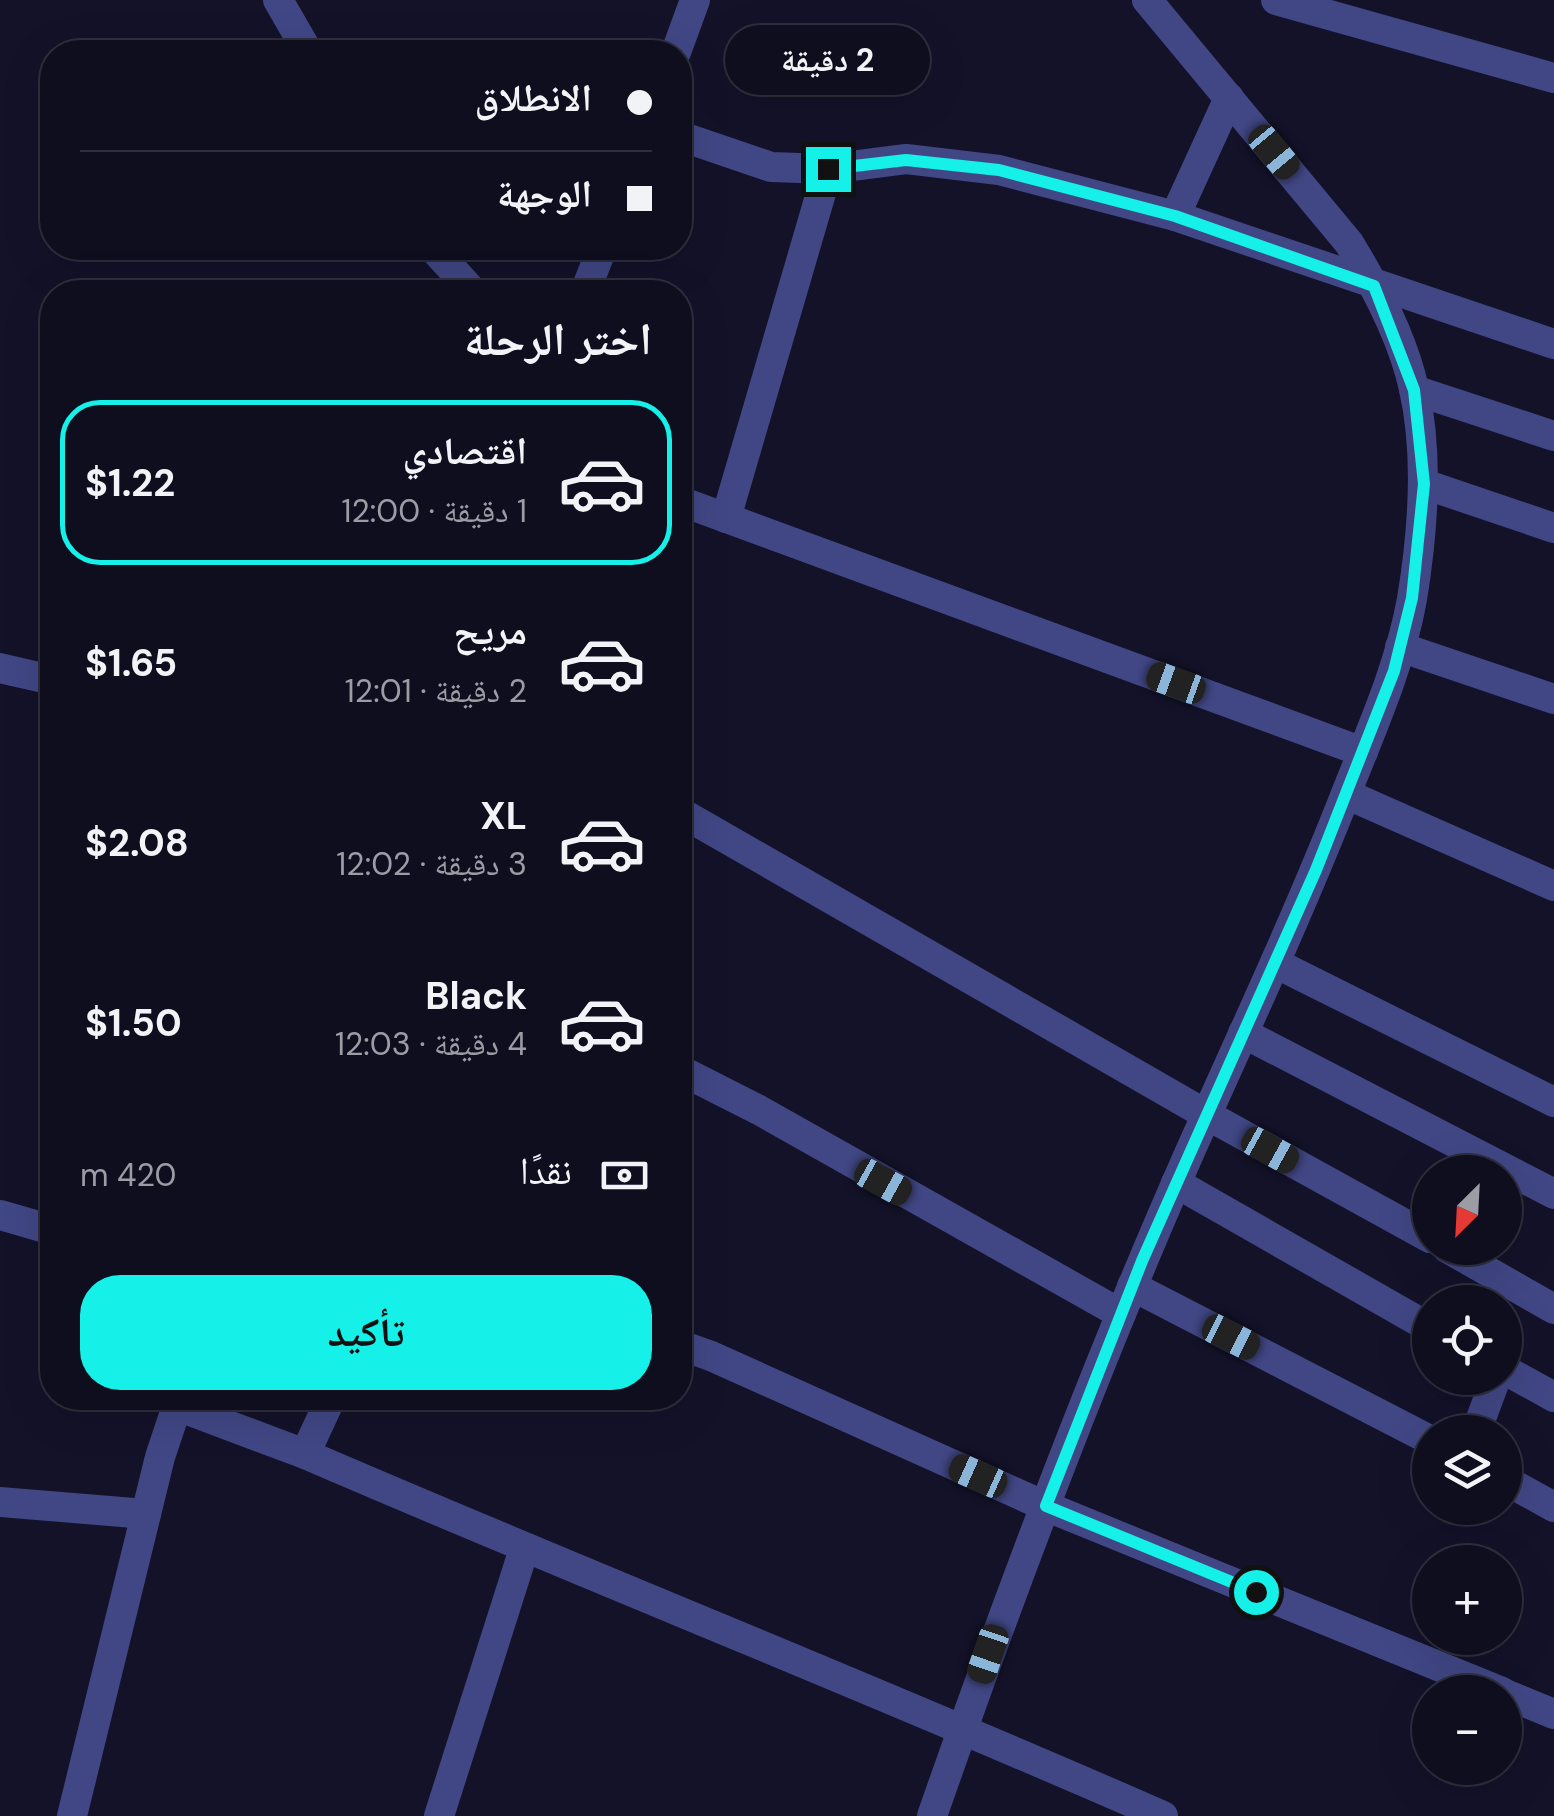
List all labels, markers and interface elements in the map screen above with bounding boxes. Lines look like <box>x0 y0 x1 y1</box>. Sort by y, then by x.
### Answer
callout: 2 دقيقة <box>726 24 930 94</box>
text: 2 دقيقة <box>781 39 874 81</box>
text: الانطلاق <box>474 73 592 123</box>
car <box>1243 119 1305 185</box>
route end <box>806 147 851 192</box>
text: الوجهة <box>497 169 592 219</box>
text: اختر الرحلة <box>464 310 652 369</box>
text: اقتصادي <box>403 426 527 476</box>
icon: car <box>557 438 647 528</box>
text: $1.22 <box>85 458 175 508</box>
text: 1 دقيقة · 12:00 <box>341 490 527 532</box>
text: مريح <box>453 606 527 656</box>
icon: car <box>557 618 647 708</box>
text: $1.65 <box>85 638 177 688</box>
car <box>1143 659 1209 707</box>
text: 2 دقيقة · 12:01 <box>345 670 527 712</box>
text: XL <box>480 791 527 841</box>
icon: car <box>557 798 647 888</box>
text: $2.08 <box>85 818 189 868</box>
text: 3 دقيقة · 12:02 <box>336 843 527 885</box>
text: Black <box>425 971 527 1021</box>
icon: car <box>557 978 647 1068</box>
text: $1.50 <box>85 998 182 1048</box>
text: 4 دقيقة · 12:03 <box>335 1023 527 1065</box>
car <box>1236 1122 1304 1178</box>
text: نقدًا <box>520 1146 572 1196</box>
icon: cash <box>597 1148 652 1203</box>
text: 420 m <box>80 1154 176 1196</box>
car <box>849 1154 917 1210</box>
north arrow <box>1412 1155 1522 1265</box>
map controls <box>1412 1155 1522 1785</box>
button: تأكيد <box>80 1275 652 1390</box>
button: locate <box>1412 1285 1522 1395</box>
car <box>1197 1310 1265 1364</box>
button: layers <box>1412 1415 1522 1525</box>
car <box>944 1450 1012 1502</box>
button: + <box>1412 1545 1522 1655</box>
route start <box>1234 1570 1279 1615</box>
car <box>964 1621 1012 1687</box>
button: − <box>1412 1675 1522 1785</box>

